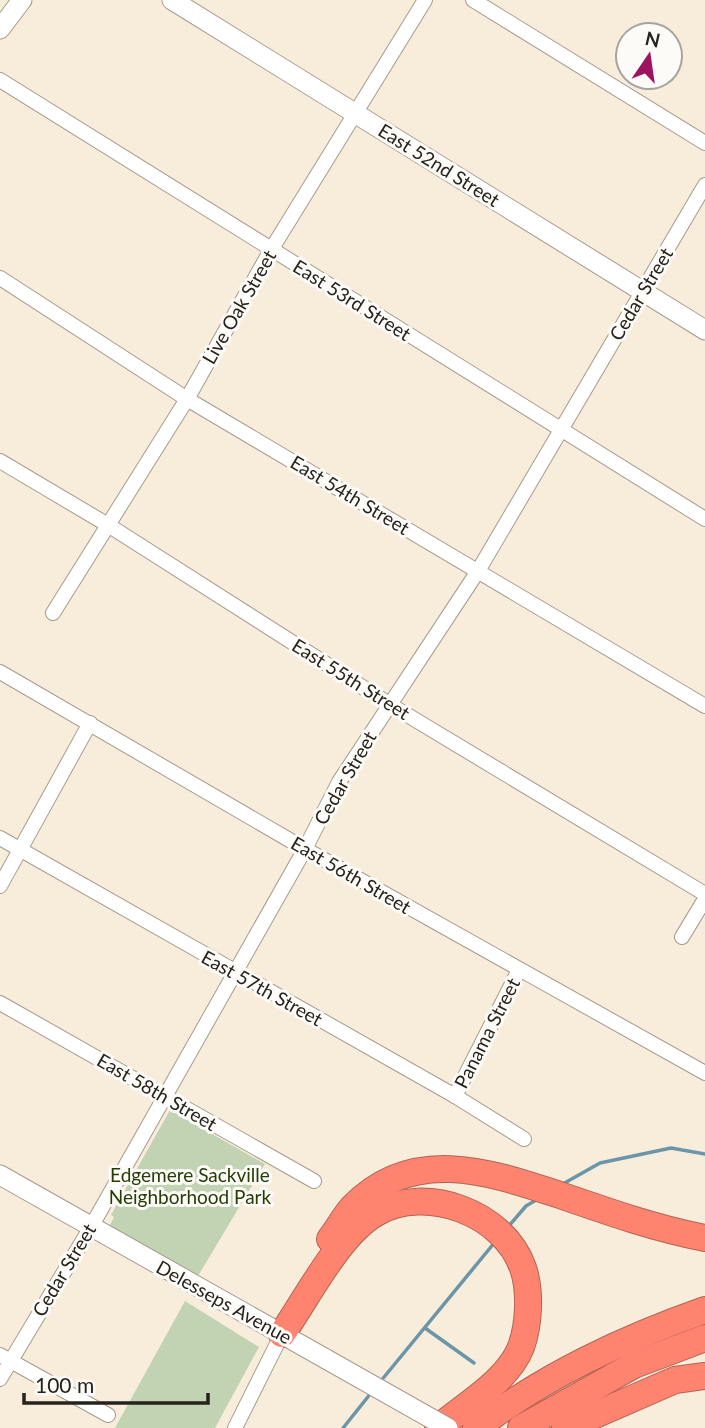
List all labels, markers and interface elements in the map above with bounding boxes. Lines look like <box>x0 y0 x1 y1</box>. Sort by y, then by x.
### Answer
north arrow <box>614 21 684 91</box>
text: N <box>643 26 663 52</box>
street label: East 52nd Street <box>374 118 504 211</box>
street label: Cedar Street <box>604 243 677 344</box>
street label: Live Oak Street <box>197 246 281 368</box>
street label: East 53rd Street <box>289 254 415 345</box>
street label: East 54th Street <box>287 450 414 539</box>
street label: East 55th Street <box>288 633 415 724</box>
street label: Cedar Street <box>309 727 381 829</box>
street label: East 56th Street <box>287 831 415 918</box>
street label: East 57th Street <box>198 945 327 1030</box>
street label: Panama Street <box>449 974 524 1092</box>
street label: East 58th Street <box>93 1048 221 1135</box>
park label: Edgemere Sackville Neighborhood Park <box>109 1163 272 1208</box>
street label: Cedar Street <box>27 1219 100 1320</box>
street label: Delesseps Avenue <box>152 1255 296 1348</box>
scale bar <box>24 1362 208 1406</box>
text: 100 m <box>35 1372 94 1397</box>

